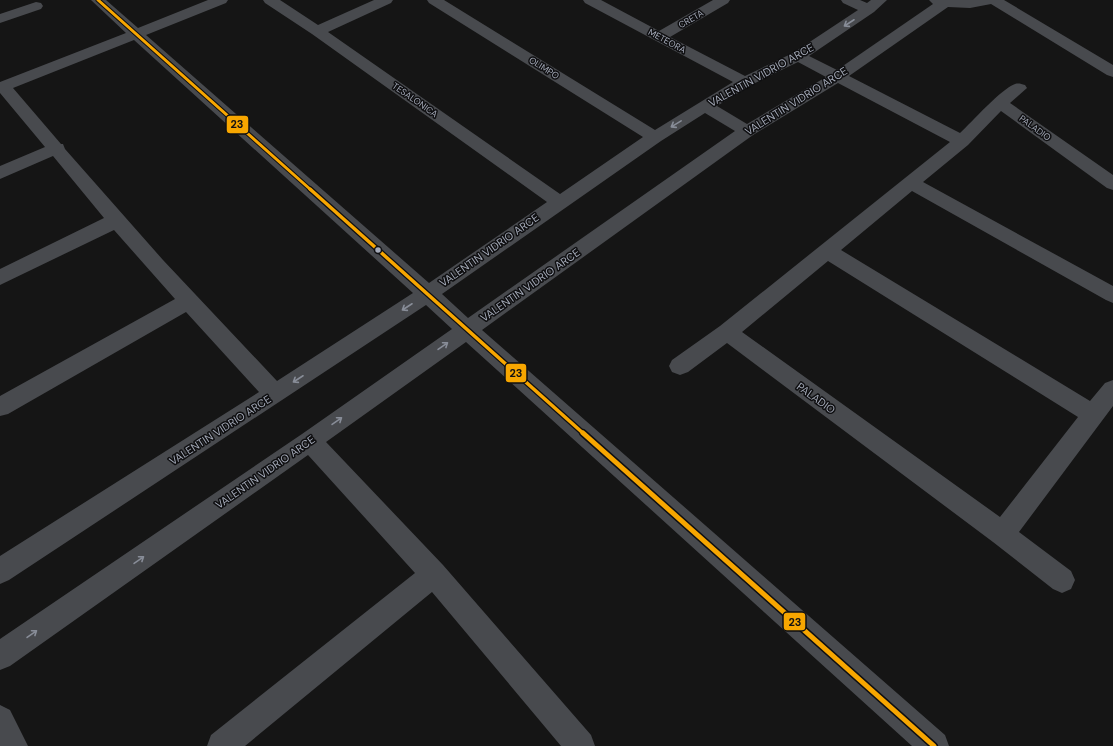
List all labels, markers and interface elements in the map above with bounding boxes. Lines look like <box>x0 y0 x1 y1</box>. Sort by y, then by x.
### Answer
street label: CRETA <box>676 7 706 31</box>
one-way arrow <box>843 18 854 27</box>
street label: METEORA <box>646 26 688 56</box>
street label: VALENTIN VIDRIO ARCE <box>706 41 816 109</box>
street label: OLIMPO <box>527 54 561 82</box>
street label: VALENTIN VIDRIO ARCE <box>742 64 850 138</box>
street label: TESALONICA <box>390 80 440 120</box>
street label: PALADIO <box>1017 112 1053 144</box>
line badge: 23 <box>226 115 249 134</box>
text: 23 <box>231 117 243 131</box>
one-way arrow <box>670 120 682 128</box>
street label: VALENTIN VIDRIO ARCE <box>437 211 541 289</box>
unlabelled marker <box>373 245 383 255</box>
street label: VALENTIN VIDRIO ARCE <box>478 246 582 324</box>
one-way arrow <box>402 303 413 311</box>
one-way arrow <box>438 342 449 350</box>
line badge: 23 <box>505 363 527 383</box>
text: 23 <box>510 366 522 380</box>
one-way arrow <box>293 375 304 383</box>
street label: PALADIO <box>794 379 838 417</box>
street label: VALENTIN VIDRIO ARCE <box>167 392 273 468</box>
one-way arrow <box>332 417 343 425</box>
street label: VALENTIN VIDRIO ARCE <box>212 432 318 512</box>
one-way arrow <box>133 556 144 564</box>
line badge: 23 <box>783 612 806 631</box>
text: 23 <box>789 615 801 629</box>
one-way arrow <box>26 630 37 638</box>

